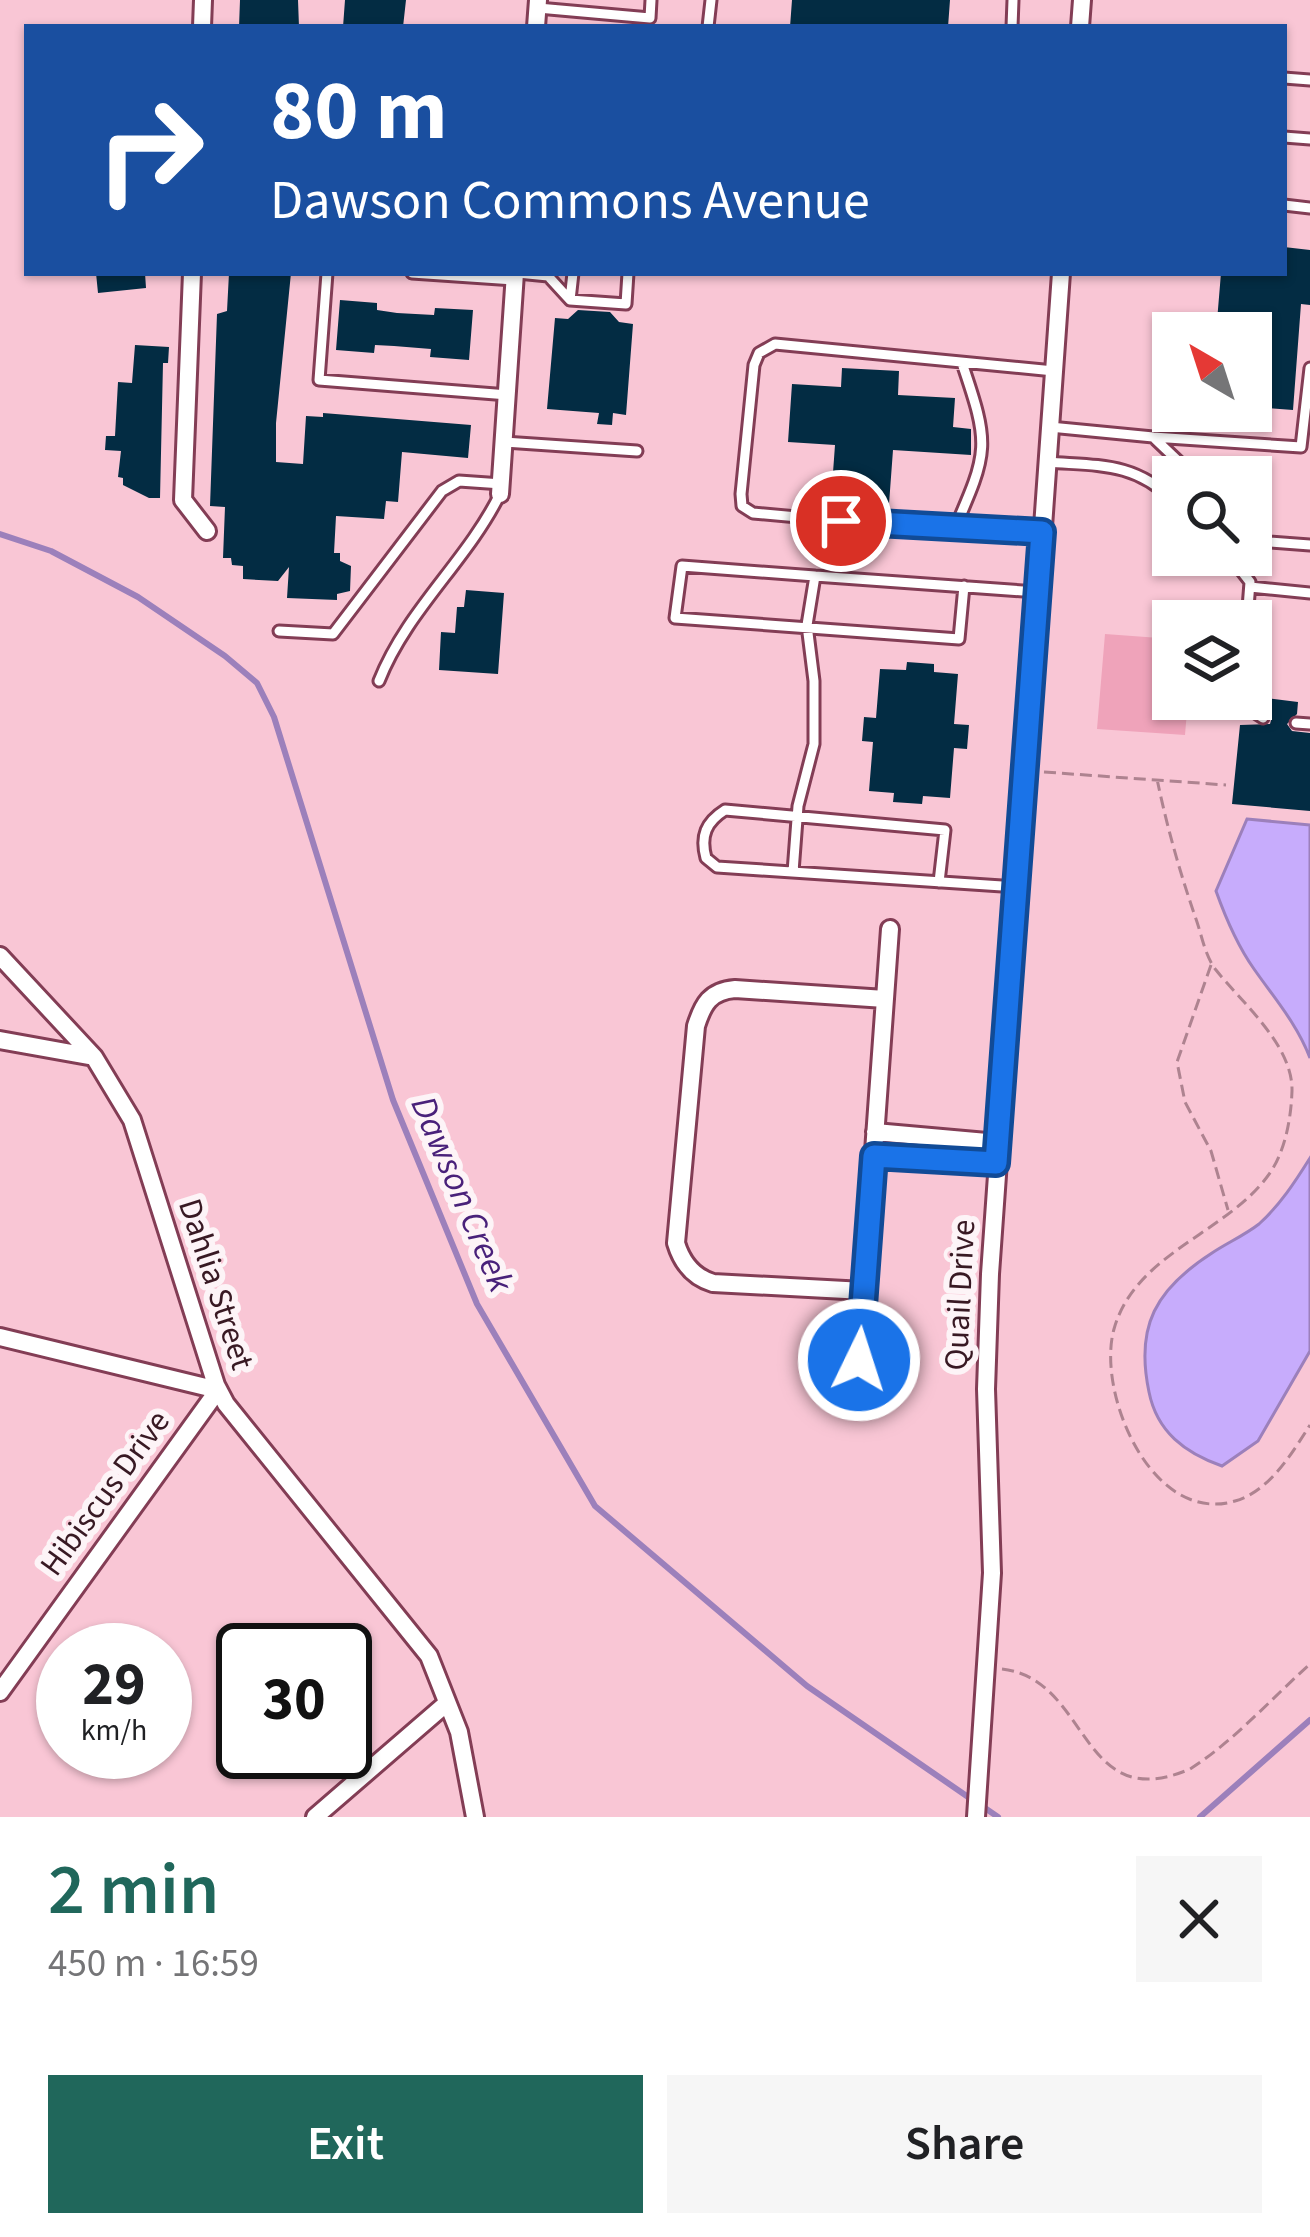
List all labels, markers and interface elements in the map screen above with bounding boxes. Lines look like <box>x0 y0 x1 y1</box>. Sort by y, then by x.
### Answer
text: 80 m <box>270 52 448 172</box>
icon: right <box>72 72 228 228</box>
text: Dawson Commons Avenue <box>270 163 870 240</box>
north arrow <box>1152 312 1272 432</box>
map controls <box>1152 312 1272 720</box>
button: search <box>1152 456 1272 576</box>
pin <box>790 470 892 572</box>
icon: arrive <box>808 488 874 554</box>
button: layers <box>1152 600 1272 720</box>
water label: Dawson Creek <box>398 1088 527 1301</box>
street label: Dahlia Street <box>166 1192 266 1376</box>
street label: Quail Drive <box>933 1218 987 1372</box>
position arrow <box>796 1297 922 1423</box>
street label: Hibiscus Drive <box>29 1400 181 1586</box>
speed limit sign: 30 <box>216 1623 372 1779</box>
text: 29 <box>82 1643 146 1728</box>
text: km/h <box>81 1709 147 1752</box>
text: 2 min <box>48 1839 219 1942</box>
button: close <box>1136 1856 1262 1982</box>
text: 450 m · 16:59 <box>48 1936 259 1992</box>
button: Exit <box>48 2075 643 2213</box>
button: Share <box>667 2075 1262 2213</box>

